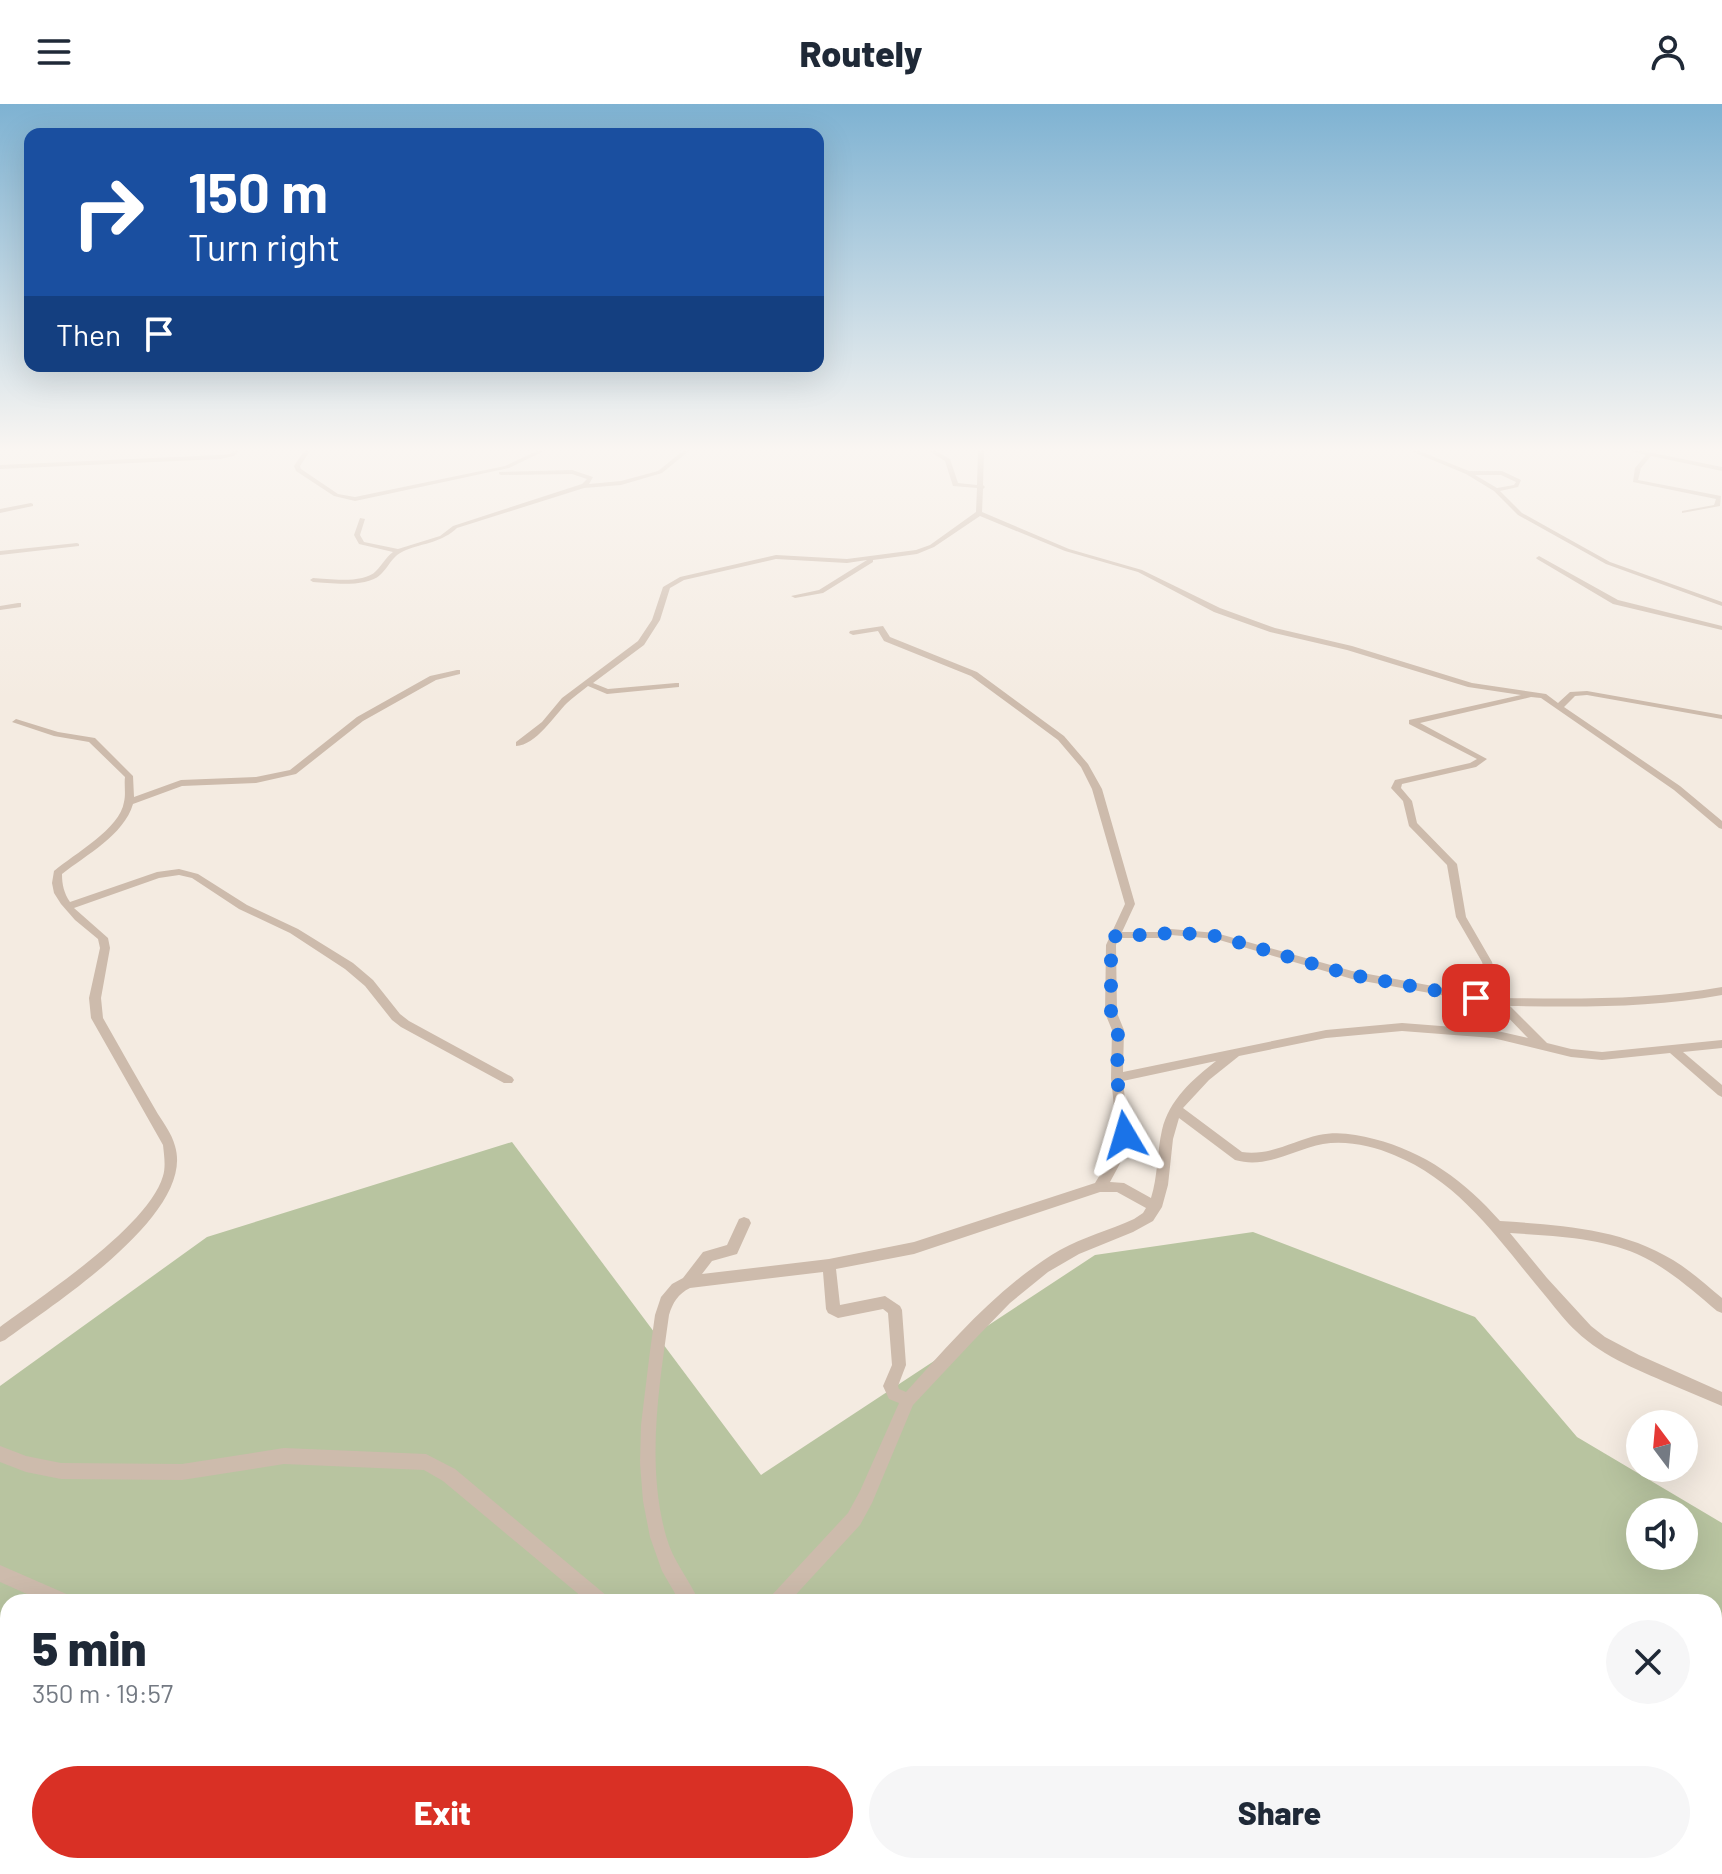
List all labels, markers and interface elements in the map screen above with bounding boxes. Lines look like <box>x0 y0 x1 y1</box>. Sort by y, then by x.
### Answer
icon: menu <box>32 30 76 74</box>
icon: person <box>1646 30 1690 74</box>
text: Routely <box>800 31 922 74</box>
text: 150 m <box>188 157 328 224</box>
icon: right <box>56 160 160 264</box>
text: Turn right <box>188 225 340 268</box>
icon: arrive <box>137 312 181 356</box>
text: Then <box>56 316 121 352</box>
pin <box>1442 964 1510 1032</box>
icon: arrive <box>1454 976 1498 1020</box>
position arrow <box>1083 1093 1167 1177</box>
north arrow <box>1626 1410 1698 1482</box>
map controls <box>1626 1410 1698 1570</box>
button: sound <box>1626 1498 1698 1570</box>
text: 5 min <box>32 1618 147 1676</box>
button: close <box>1606 1620 1690 1704</box>
text: 350 m · 19:57 <box>32 1677 173 1708</box>
button: Exit <box>32 1766 853 1858</box>
button: Share <box>869 1766 1690 1858</box>

